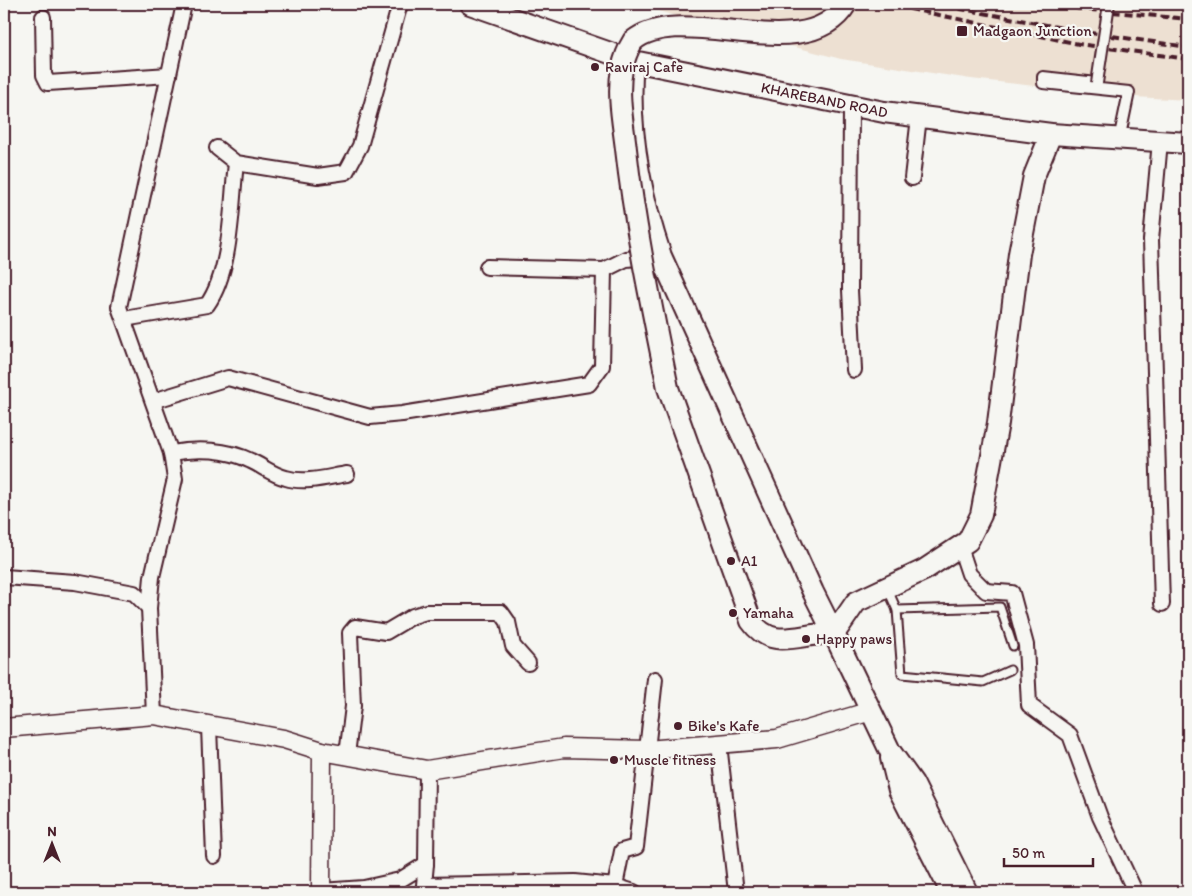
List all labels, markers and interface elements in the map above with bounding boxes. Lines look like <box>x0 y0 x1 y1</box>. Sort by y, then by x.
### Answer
place label: Madgaon Junction <box>973 22 1092 40</box>
marker: Madgaon Junction <box>955 24 969 38</box>
place label: Raviraj Cafe <box>605 58 683 76</box>
marker: Raviraj Cafe <box>589 61 601 73</box>
street label: KHAREBAND ROAD <box>759 78 889 122</box>
place label: A1 <box>741 552 758 570</box>
marker: A1 <box>725 555 737 567</box>
place label: Yamaha <box>743 604 794 622</box>
marker: Yamaha <box>727 607 739 619</box>
place label: Happy paws <box>816 630 893 648</box>
marker: Happy paws <box>800 633 812 645</box>
place label: Bike's Kafe <box>688 717 759 735</box>
marker: Bike's Kafe <box>672 720 684 732</box>
place label: Muscle fitness <box>624 751 716 769</box>
marker: Muscle fitness <box>608 754 620 766</box>
north arrow <box>28 818 78 868</box>
text: N <box>47 823 57 840</box>
scale bar <box>1004 836 1093 868</box>
text: 50 m <box>1012 844 1045 862</box>

